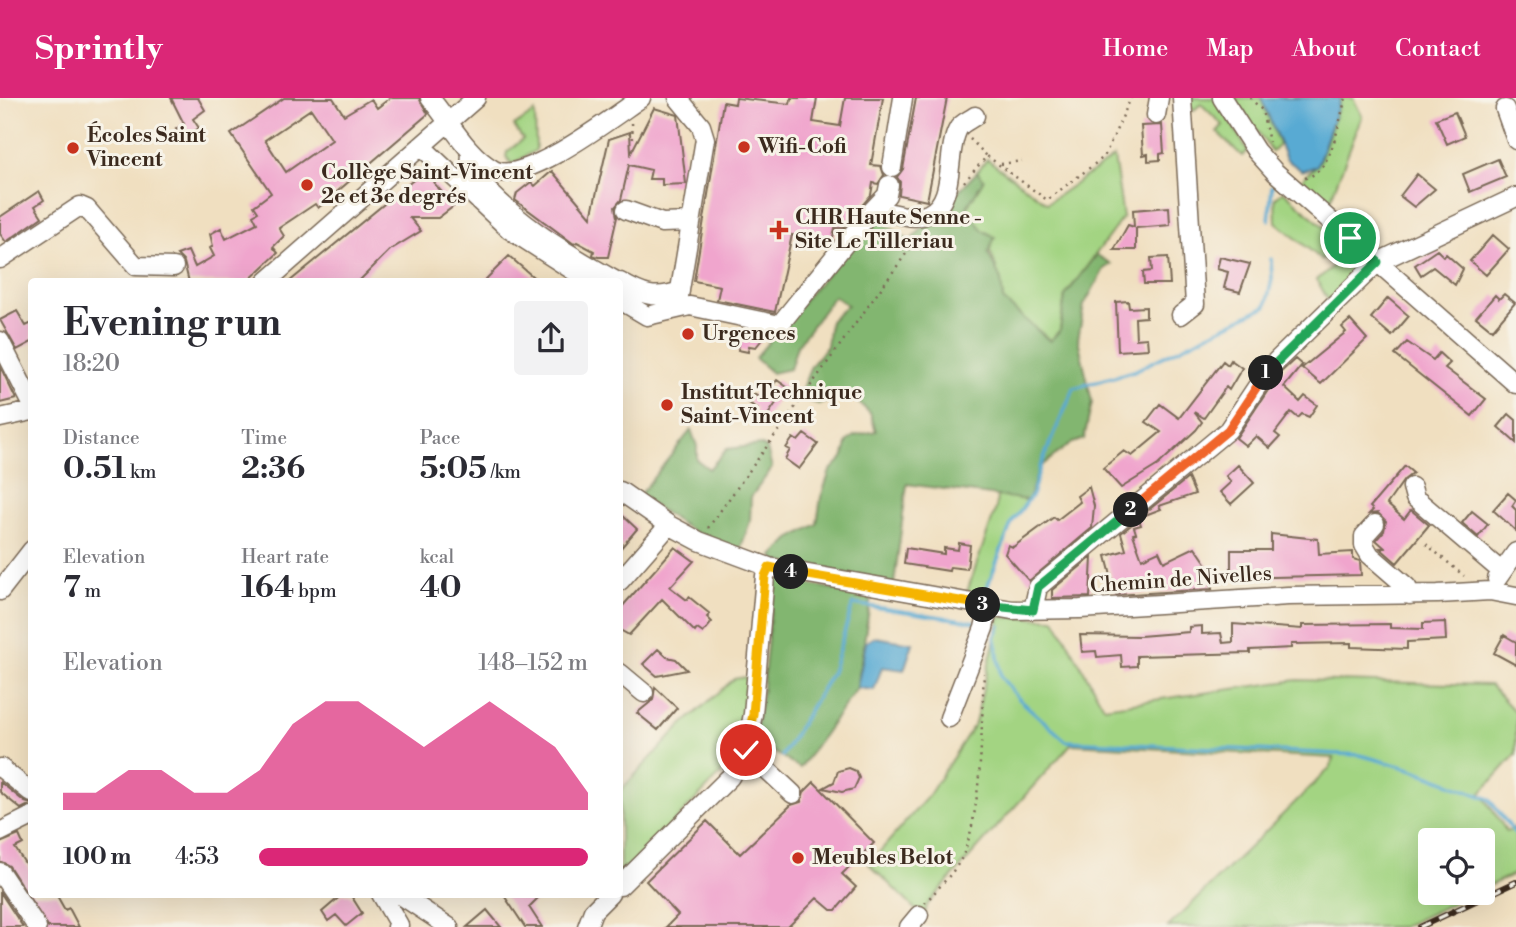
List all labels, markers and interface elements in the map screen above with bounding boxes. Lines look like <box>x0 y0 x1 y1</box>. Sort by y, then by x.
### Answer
text: Sprintly <box>35 29 163 70</box>
text: Home <box>1103 34 1168 64</box>
text: Map <box>1206 34 1254 64</box>
text: About <box>1292 34 1357 64</box>
text: Contact <box>1395 34 1481 64</box>
place label: Écoles Saint Vincent <box>86 121 206 173</box>
place label: Wifi-Cofi <box>757 134 847 160</box>
marker: Wifi-Cofi <box>736 139 752 155</box>
marker: Écoles Saint Vincent <box>65 140 81 156</box>
place label: Collège Saint-Vincent 2e et 3e degrés <box>321 160 533 210</box>
marker: Collège Saint-Vincent 2e et 3e degrés <box>299 177 315 193</box>
place label: CHR Haute Senne - Site Le Tilleriau <box>795 205 982 255</box>
pin <box>1320 208 1380 268</box>
icon: arrive <box>1331 219 1369 257</box>
marker: CHR Haute Senne - Site Le Tilleriau <box>769 220 789 240</box>
text: Evening run <box>63 300 281 347</box>
button: share <box>514 301 588 375</box>
place label: Urgences <box>702 321 795 347</box>
marker: Urgences <box>680 326 696 342</box>
text: 18:20 <box>63 350 120 378</box>
pin: 1 <box>1248 356 1284 390</box>
text: 1 <box>1261 360 1270 384</box>
place label: Institut Technique Saint-Vincent <box>681 380 862 430</box>
marker: Institut Technique Saint-Vincent <box>659 397 675 413</box>
text: Distance <box>63 426 140 450</box>
text: Time <box>241 426 287 450</box>
text: Pace <box>420 426 460 450</box>
text: 0.51 <box>63 450 126 488</box>
text: 2:36 <box>241 450 305 488</box>
text: 5:05 <box>420 450 487 488</box>
text: km <box>126 460 157 484</box>
text: /km <box>487 460 521 484</box>
pin: 2 <box>1114 492 1148 528</box>
text: 2 <box>1125 497 1136 521</box>
text: Elevation <box>63 545 145 569</box>
text: Heart rate <box>241 545 329 569</box>
text: kcal <box>420 545 454 569</box>
pin: 4 <box>774 554 808 589</box>
text: 4 <box>784 559 797 583</box>
street label: Chemin de Nivelles <box>1089 561 1273 599</box>
text: 7 <box>63 569 81 607</box>
text: 164 <box>241 569 294 607</box>
text: 40 <box>420 569 462 607</box>
text: m <box>81 579 101 603</box>
text: bpm <box>294 579 337 603</box>
pin: 3 <box>965 588 1000 622</box>
text: 3 <box>977 592 988 616</box>
text: Elevation <box>63 649 163 677</box>
text: 148–152 m <box>478 649 588 677</box>
pin <box>716 720 776 780</box>
icon: check <box>727 731 765 769</box>
map controls <box>1418 828 1495 905</box>
button: locate <box>1418 828 1495 905</box>
text: 100 m <box>63 843 131 871</box>
text: 4:53 <box>175 843 219 871</box>
place label: Meubles Belot <box>812 845 954 871</box>
marker: Meubles Belot <box>790 850 806 866</box>

